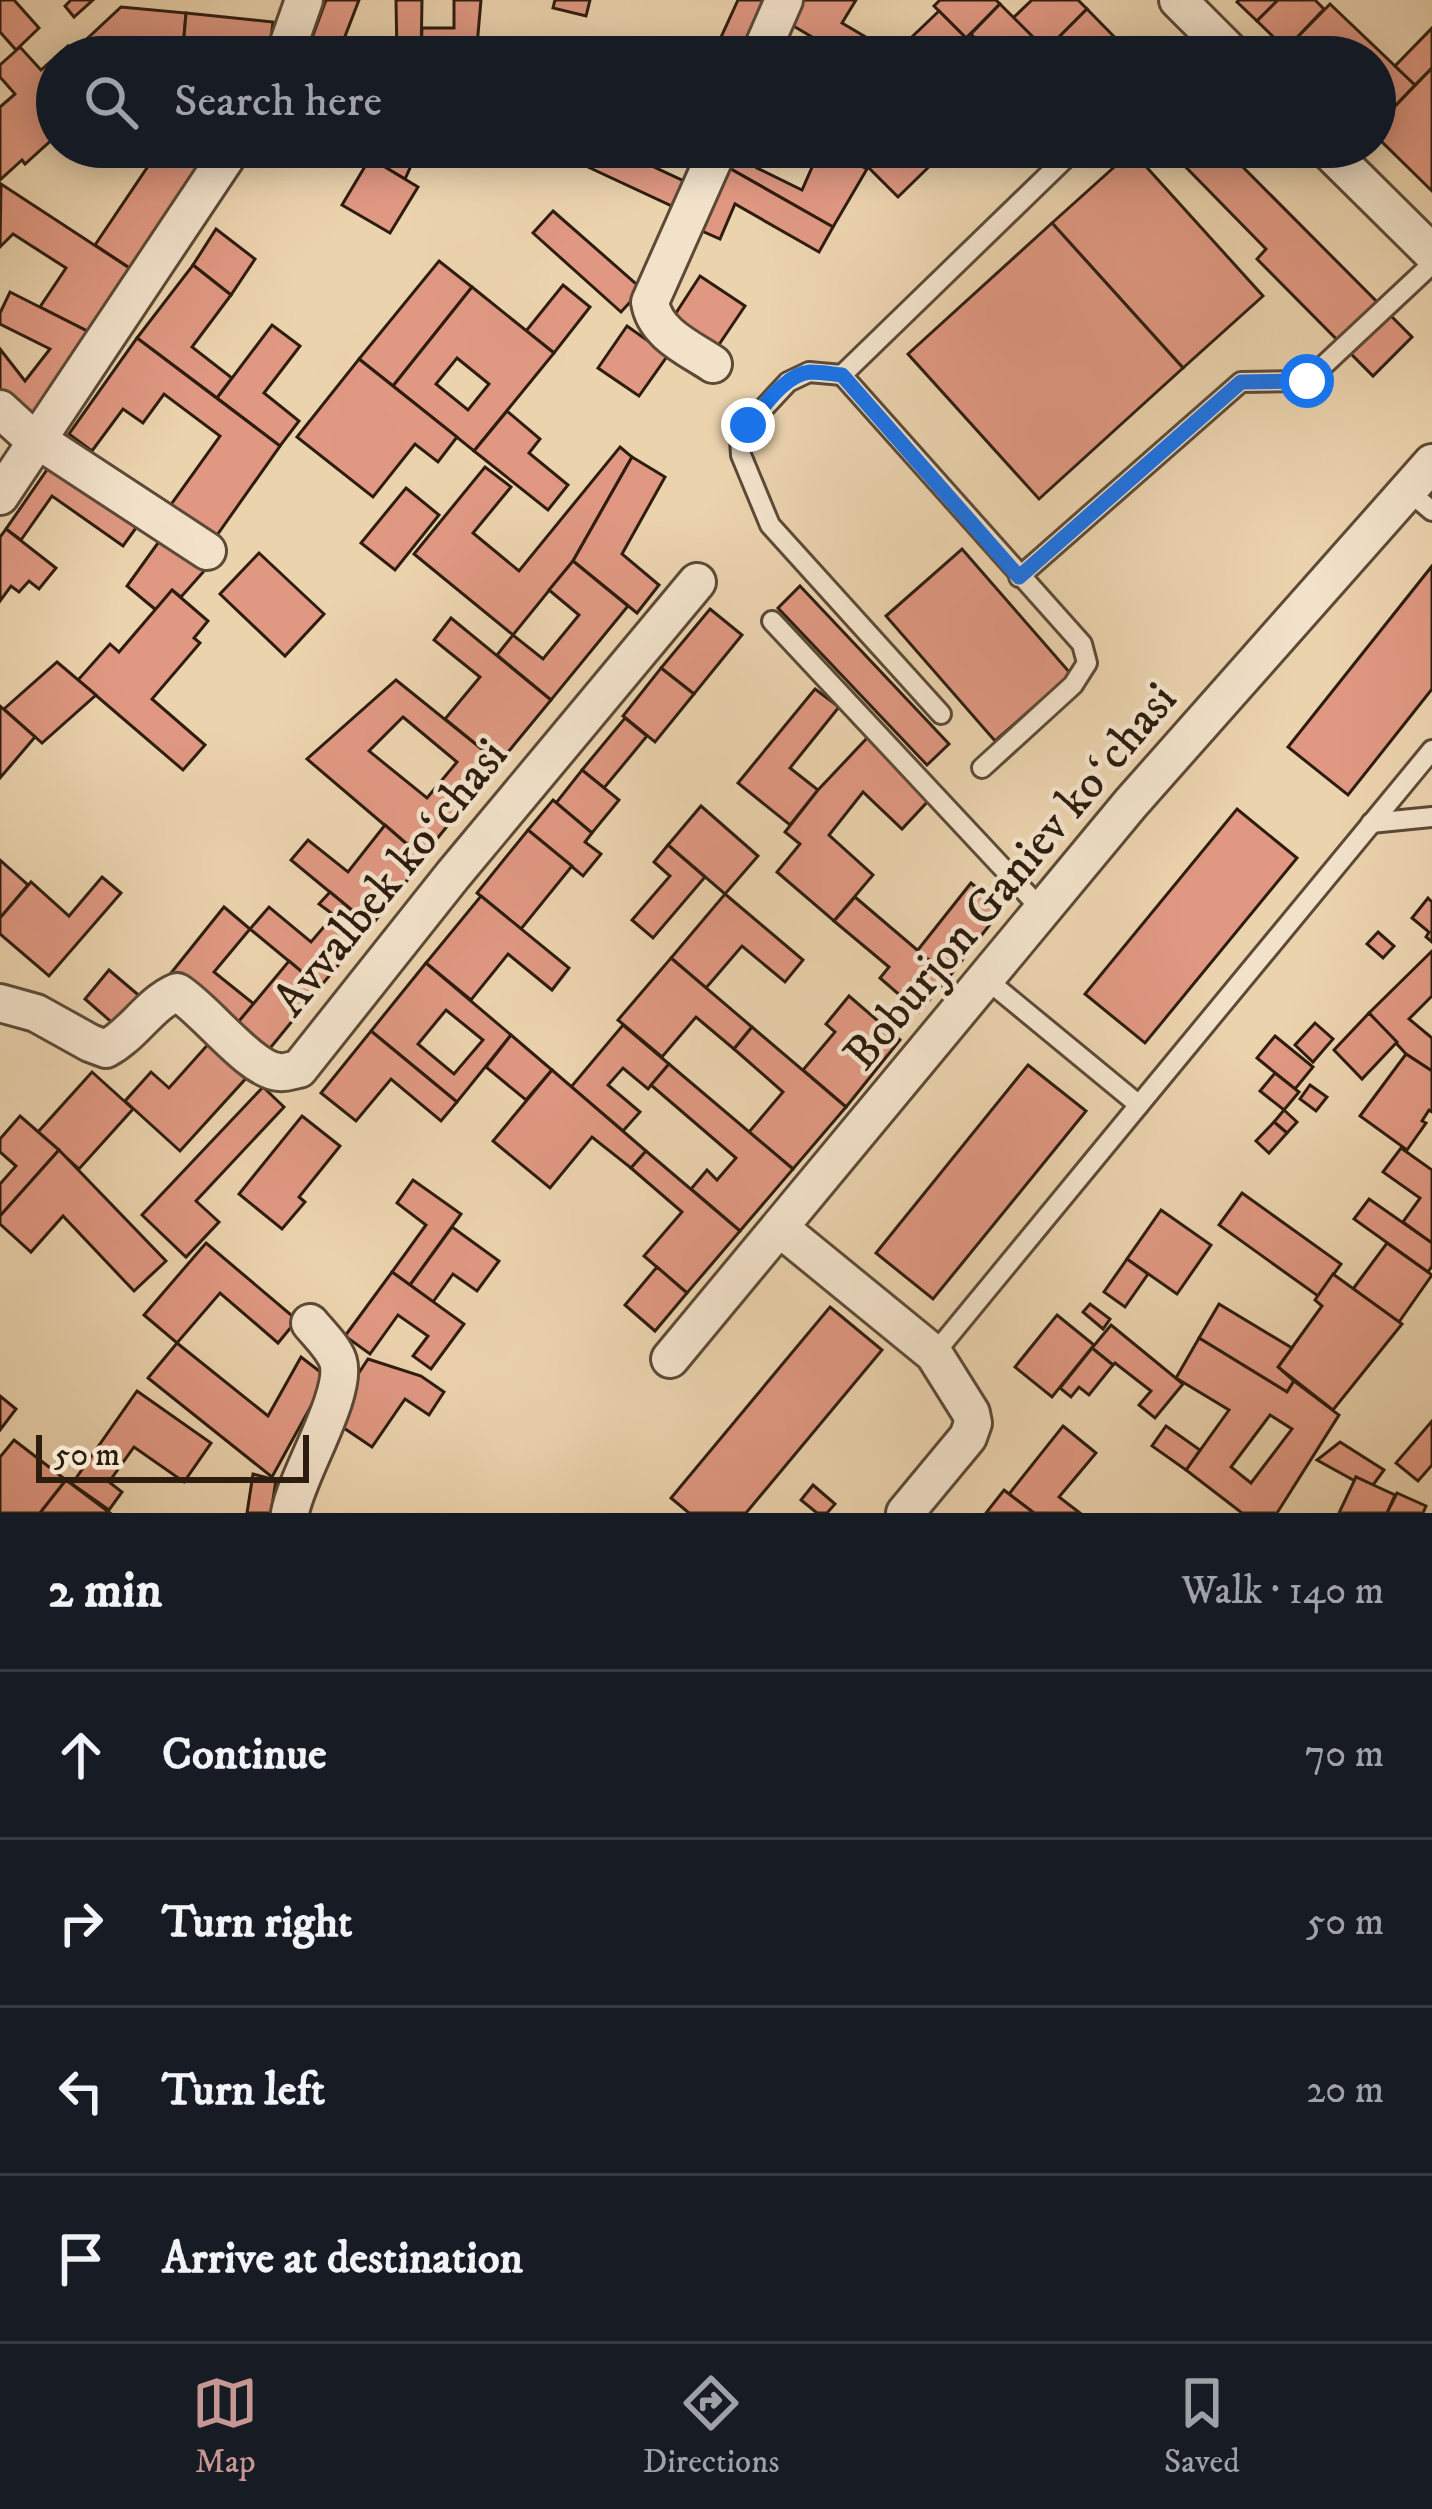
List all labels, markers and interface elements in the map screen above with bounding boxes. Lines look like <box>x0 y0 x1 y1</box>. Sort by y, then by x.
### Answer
search box <box>36 36 1396 168</box>
icon: search <box>78 69 144 135</box>
text: Search here <box>174 74 382 130</box>
route start <box>1280 354 1334 408</box>
route end <box>721 398 775 452</box>
street label: Boburjon Ganiev koʻchasi <box>831 671 1191 1083</box>
street label: Avvalbek koʻchasi <box>261 727 521 1029</box>
scale bar <box>36 1429 309 1482</box>
text: 50 m <box>54 1435 120 1476</box>
text: 2 min <box>48 1559 162 1623</box>
text: Walk · 140 m <box>1181 1567 1384 1616</box>
icon: ahead <box>48 1722 114 1788</box>
text: Continue <box>162 1727 327 1783</box>
text: 70 m <box>1305 1730 1384 1779</box>
icon: right <box>48 1890 114 1956</box>
text: Turn right <box>162 1895 352 1951</box>
text: 50 m <box>1306 1898 1384 1947</box>
icon: left <box>48 2058 114 2124</box>
text: Turn left <box>162 2063 325 2119</box>
text: 20 m <box>1306 2066 1384 2115</box>
icon: arrive <box>48 2226 114 2292</box>
text: Arrive at destination <box>162 2231 523 2287</box>
tab: Map <box>192 2370 258 2483</box>
tab: Directions <box>643 2370 779 2483</box>
tab: Saved <box>1164 2370 1240 2483</box>

